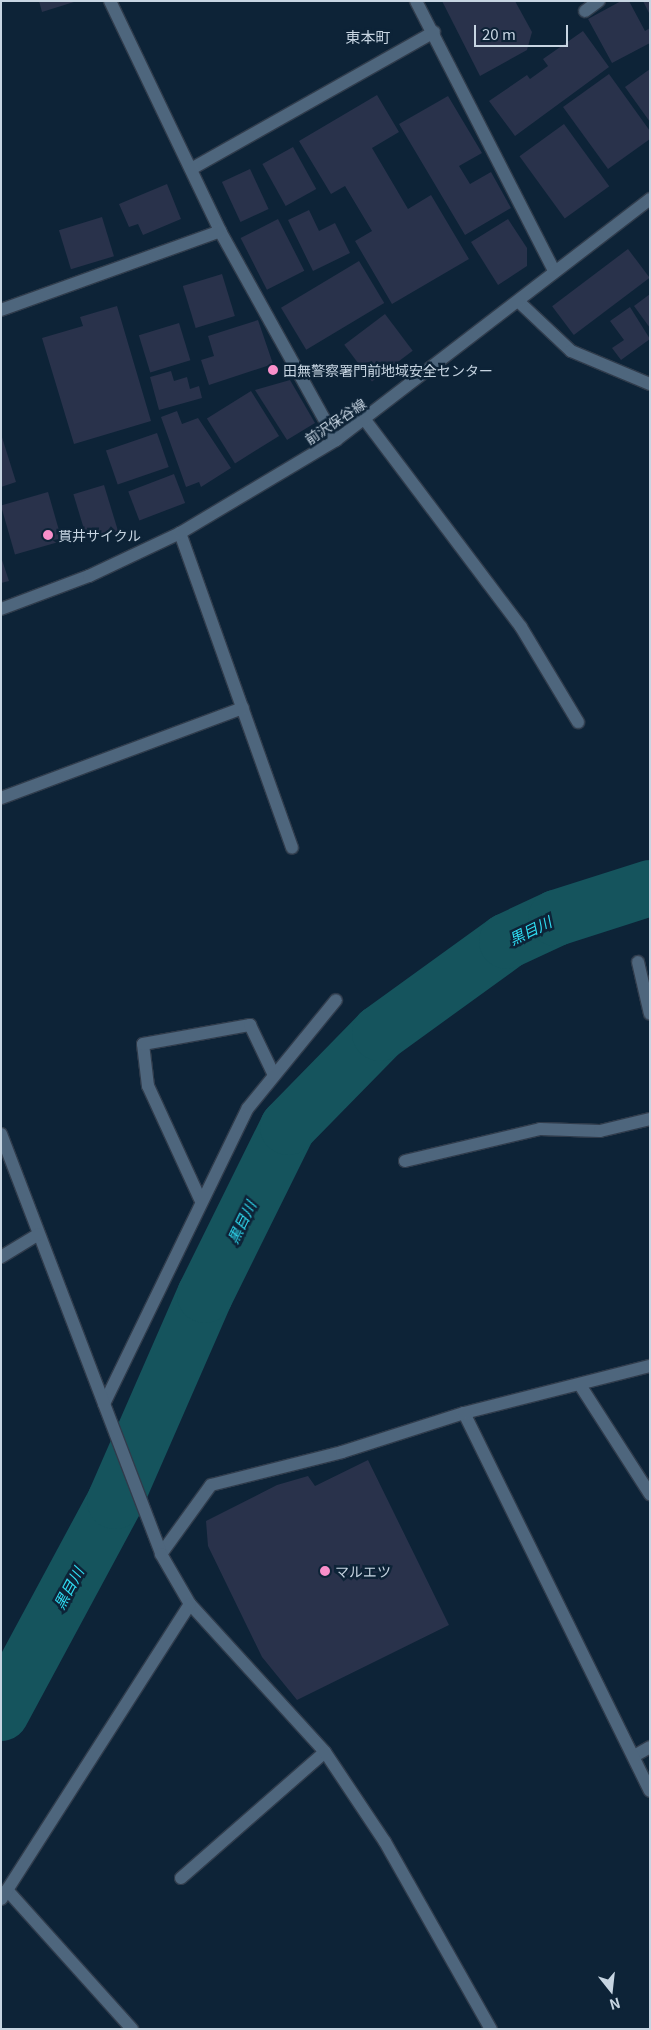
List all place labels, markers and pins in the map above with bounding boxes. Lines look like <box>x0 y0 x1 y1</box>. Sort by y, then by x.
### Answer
place label: 田無警察署門前地域安全センター <box>283 362 493 378</box>
marker: 田無警察署門前地域安全センター <box>267 364 279 376</box>
place label: 貫井サイクル <box>58 527 142 543</box>
marker: 貫井サイクル <box>42 529 54 541</box>
place label: マルエツ <box>335 1563 391 1579</box>
marker: マルエツ <box>319 1565 331 1577</box>

